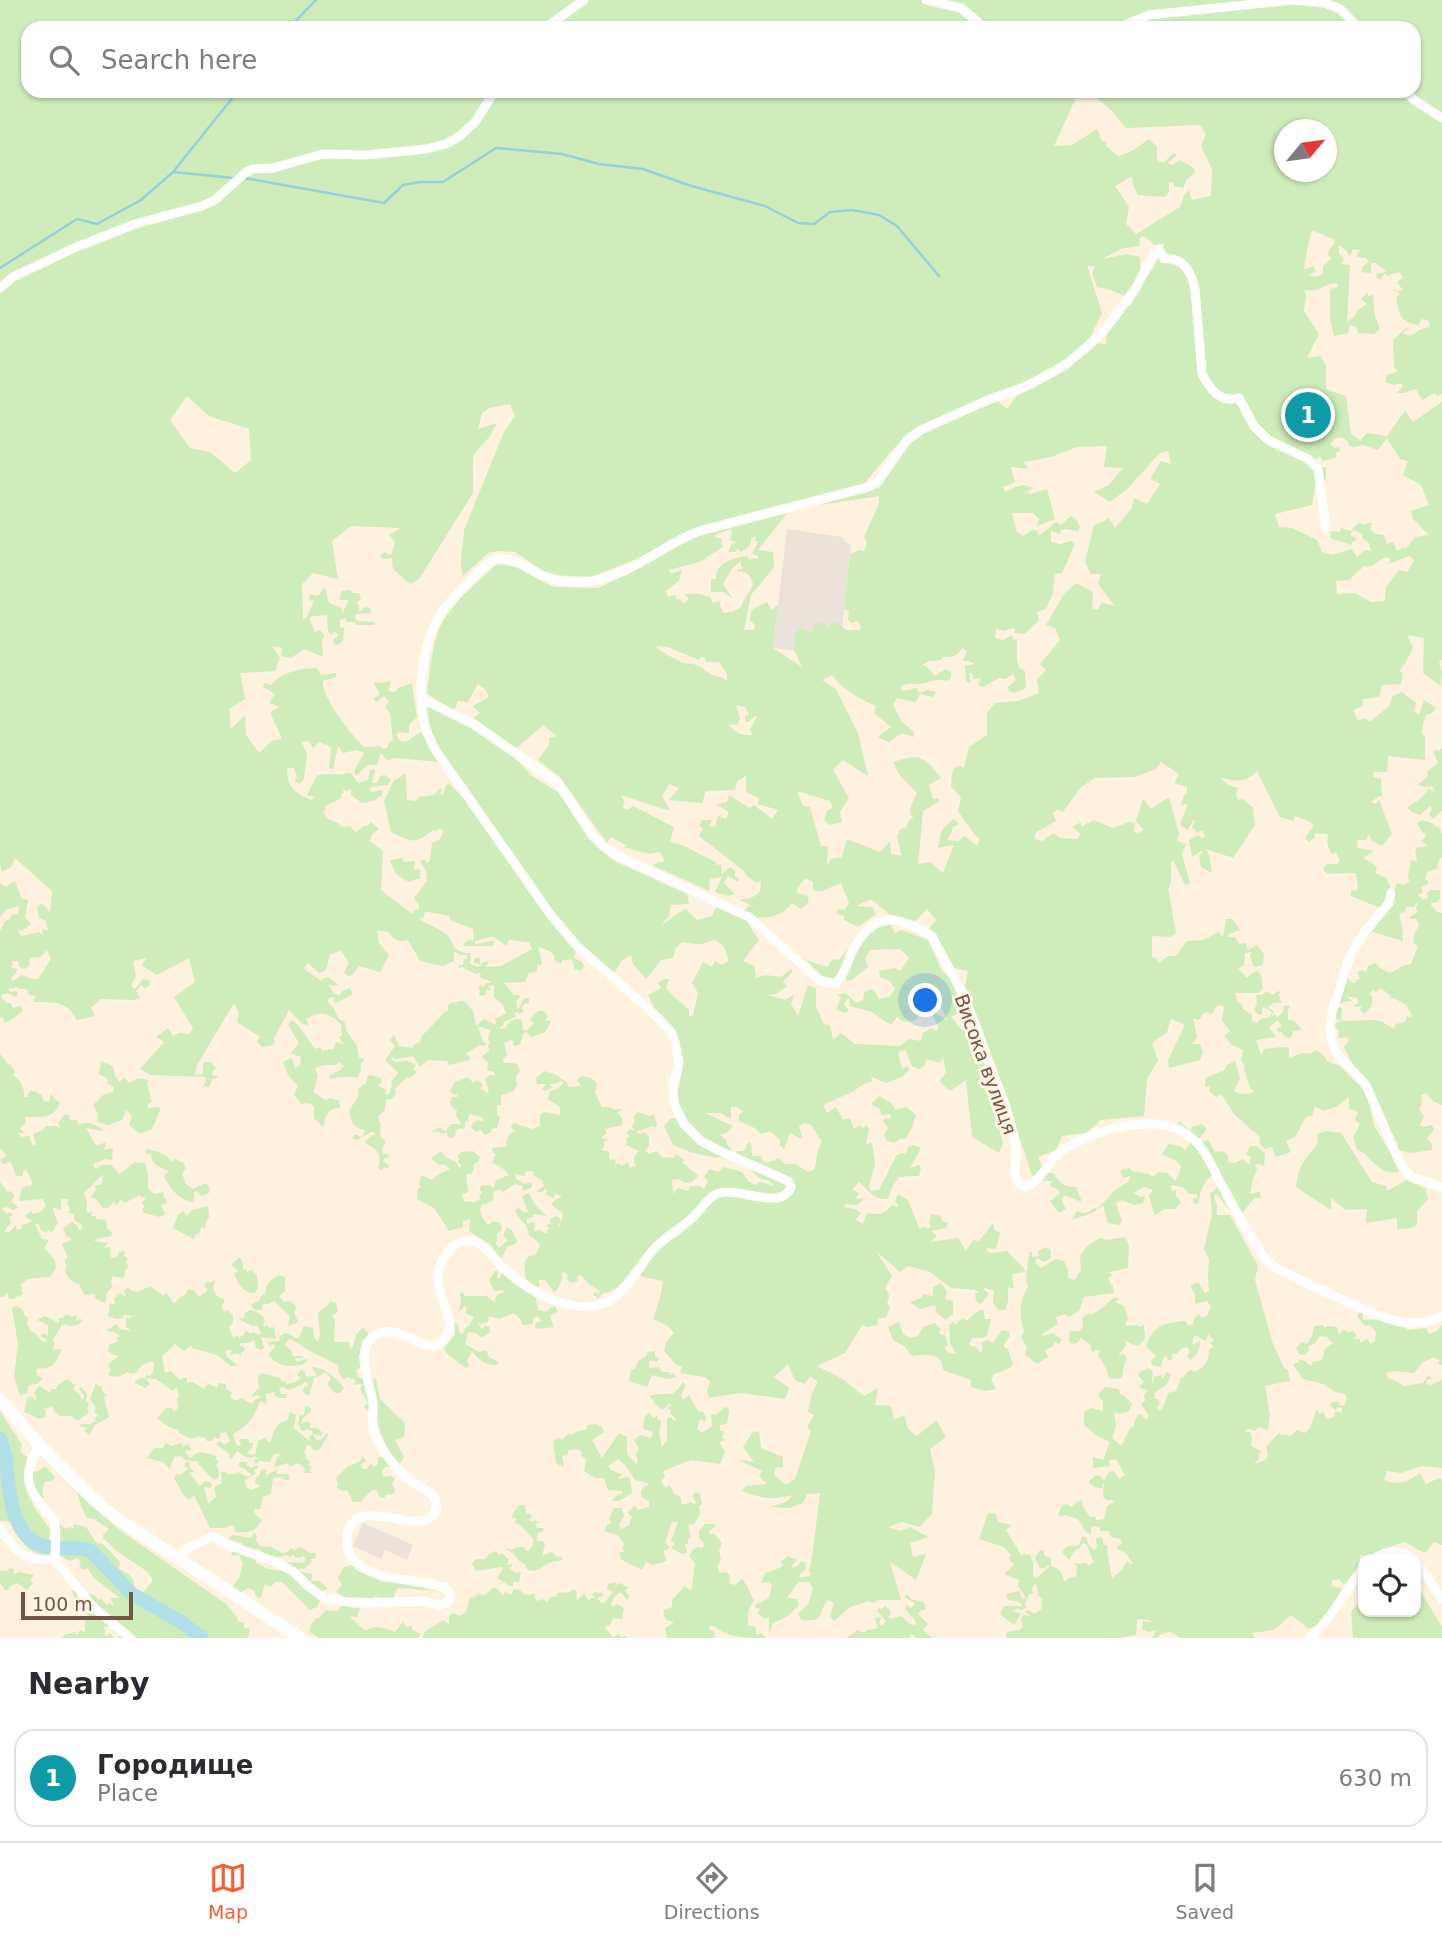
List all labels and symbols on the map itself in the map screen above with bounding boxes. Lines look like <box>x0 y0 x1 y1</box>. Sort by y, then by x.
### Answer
north arrow <box>1274 119 1337 182</box>
pin: 1 <box>1285 389 1331 441</box>
your location <box>908 983 942 1017</box>
street label: Висока вулиця <box>950 991 1022 1137</box>
scale bar <box>21 1589 133 1621</box>

